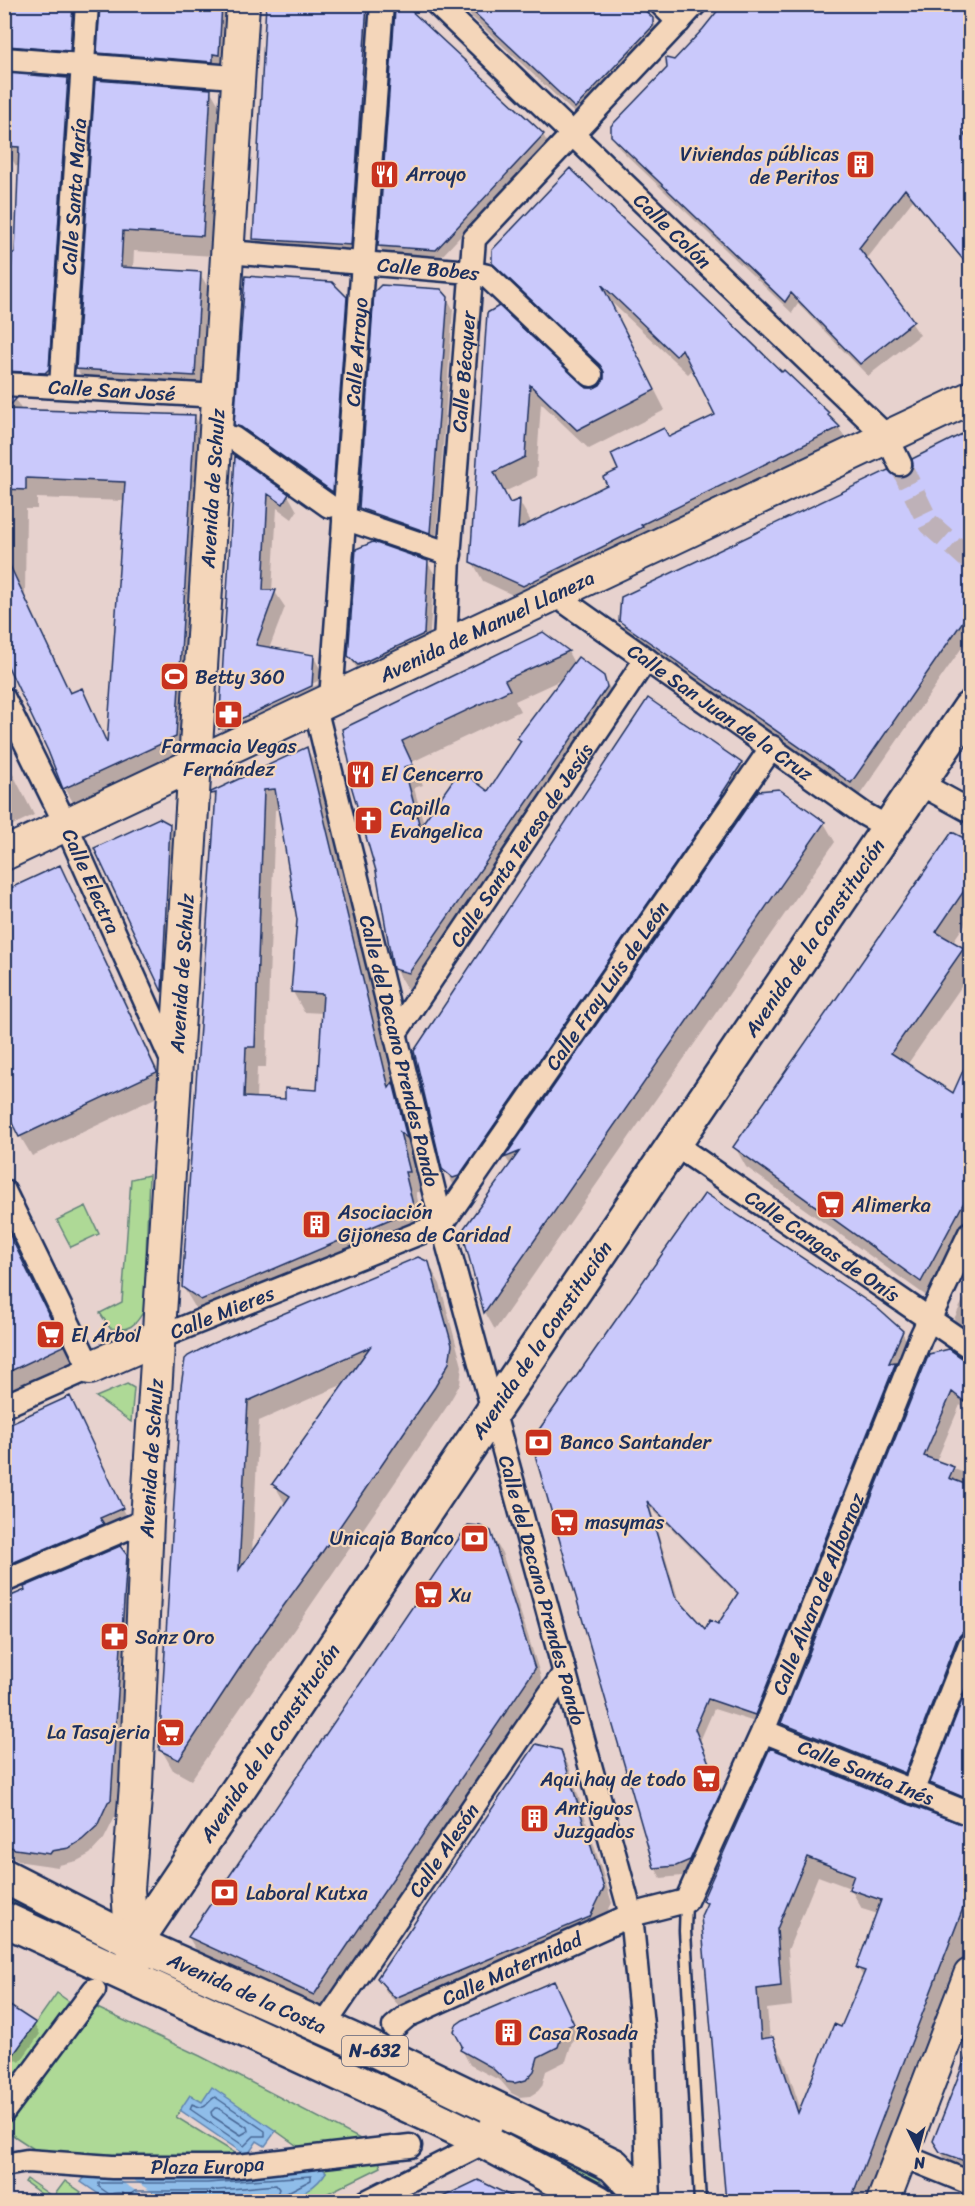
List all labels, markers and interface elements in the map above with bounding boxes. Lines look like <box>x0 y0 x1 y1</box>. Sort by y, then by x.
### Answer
street label: Calle Santa María <box>52 117 97 276</box>
place label: Viviendas públicas de Peritos <box>680 137 840 195</box>
building icon: Viviendas públicas de Peritos <box>844 149 876 181</box>
place label: Arroyo <box>405 157 466 192</box>
restaurant icon: Arroyo <box>369 158 401 190</box>
street label: Calle Colón <box>625 184 720 278</box>
street label: Calle Bobes <box>376 247 484 292</box>
street label: Calle Arroyo <box>336 296 378 408</box>
street label: Calle Bécquer <box>442 308 486 434</box>
street label: Calle San José <box>47 370 176 412</box>
street label: Avenida de Schulz <box>190 407 235 570</box>
street label: Avenida de Manuel Llaneza <box>373 561 601 693</box>
street label: Calle San Juan de la Cruz <box>620 634 821 791</box>
place label: Betty 360 <box>195 660 285 695</box>
sports icon: Betty 360 <box>158 661 190 693</box>
pharmacy icon: Farmacia Vegas Fernández <box>213 699 245 731</box>
place label: Farmacia Vegas Fernández <box>161 729 297 787</box>
street label: Calle Santa Teresa de Jesús <box>440 735 603 955</box>
place label: El Cencerro <box>381 757 483 792</box>
restaurant icon: El Cencerro <box>344 758 376 790</box>
place label: Capilla Evangelica <box>390 791 483 849</box>
church icon: Capilla Evangelica <box>353 804 385 836</box>
street label: Calle Electra <box>52 823 130 940</box>
street label: Avenida de la Constitución <box>734 831 895 1045</box>
street label: Avenida de Schulz <box>160 892 205 1055</box>
street label: Calle Fray Luis de León <box>536 893 679 1078</box>
street label: Calle del Decano Prendes Pando <box>349 911 449 1191</box>
street label: Calle Cangas de Onís <box>737 1180 908 1313</box>
place label: Alimerka <box>851 1188 931 1223</box>
supermarket icon: Alimerka <box>815 1189 847 1221</box>
place label: Asociación Gijonesa de Caridad <box>337 1195 511 1253</box>
building icon: Asociación Gijonesa de Caridad <box>301 1208 333 1240</box>
street label: Avenida de la Constitución <box>461 1233 622 1448</box>
street label: Calle Mieres <box>165 1276 281 1349</box>
place label: El Árbol <box>71 1318 142 1353</box>
supermarket icon: El Árbol <box>34 1319 66 1351</box>
street label: Avenida de Schulz <box>129 1377 174 1540</box>
place label: Banco Santander <box>560 1425 713 1460</box>
bank icon: Banco Santander <box>523 1426 555 1458</box>
street label: Calle del Decano Prendes Pando <box>488 1451 595 1730</box>
street label: Calle Álvaro de Albornoz <box>762 1487 875 1700</box>
place label: masymas <box>585 1505 665 1540</box>
supermarket icon: masymas <box>548 1506 580 1538</box>
place label: Unicaja Banco <box>330 1521 454 1556</box>
bank icon: Unicaja Banco <box>459 1522 491 1554</box>
place label: Xu <box>448 1578 472 1613</box>
supermarket icon: Xu <box>412 1579 444 1611</box>
place label: Sanz Oro <box>135 1620 214 1655</box>
pharmacy icon: Sanz Oro <box>98 1621 130 1653</box>
street label: Avenida de la Constitución <box>190 1636 350 1851</box>
place label: La Tasajeria <box>47 1715 150 1750</box>
supermarket icon: La Tasajeria <box>155 1716 187 1748</box>
street label: Calle Santa Inés <box>792 1730 940 1816</box>
place label: Aqui hay de todo <box>539 1762 686 1797</box>
supermarket icon: Aqui hay de todo <box>691 1763 723 1795</box>
place label: Antiguos Juzgados <box>554 1791 635 1849</box>
street label: Calle Alesón <box>399 1796 489 1905</box>
building icon: Antiguos Juzgados <box>518 1803 550 1835</box>
place label: Laboral Kutxa <box>246 1876 368 1911</box>
bank icon: Laboral Kutxa <box>209 1877 241 1909</box>
street label: Calle Maternidad <box>436 1922 589 2016</box>
street label: Avenida de la Costa <box>161 1942 332 2044</box>
place label: Casa Rosada <box>529 2016 639 2051</box>
building icon: Casa Rosada <box>492 2017 524 2049</box>
road number: N-632 <box>342 2036 408 2066</box>
north arrow <box>888 2119 948 2179</box>
street label: Plaza Europa <box>151 2146 267 2185</box>
text: N <box>912 2148 928 2179</box>

